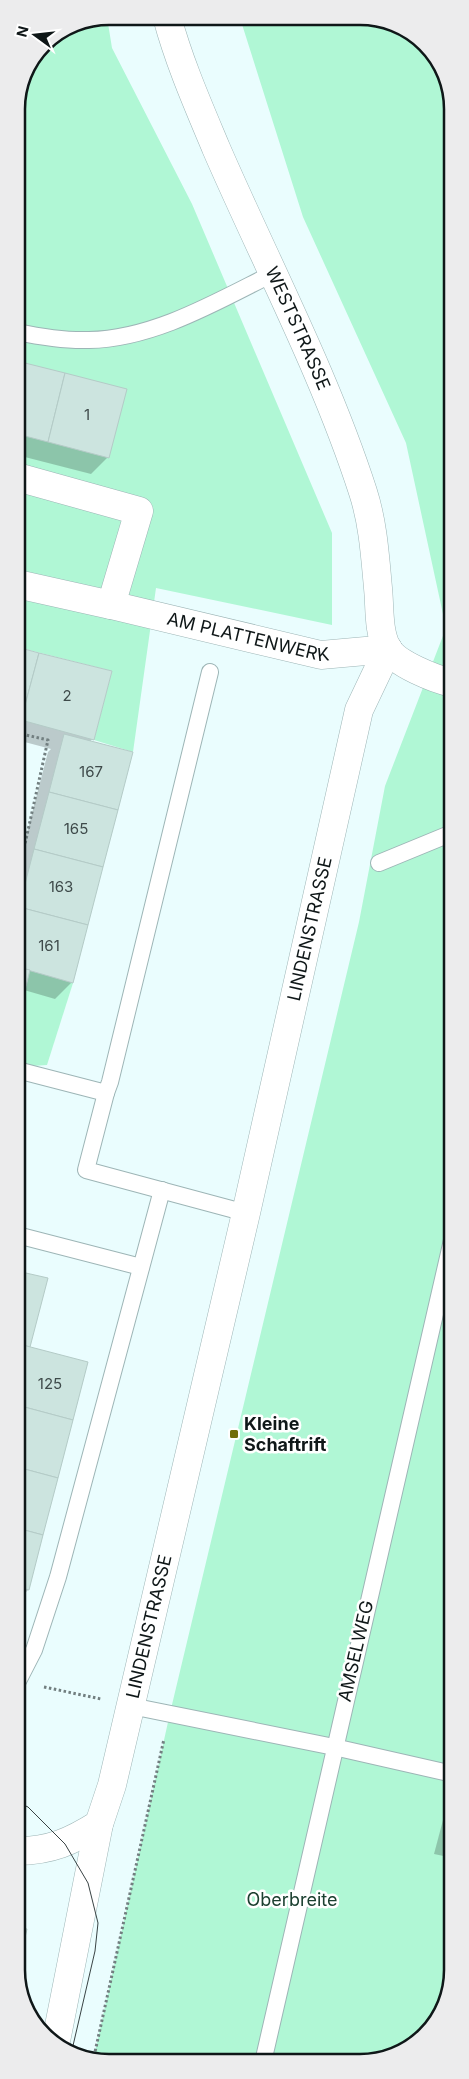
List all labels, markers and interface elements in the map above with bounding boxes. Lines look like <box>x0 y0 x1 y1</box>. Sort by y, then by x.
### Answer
north arrow <box>10 10 60 60</box>
text: N <box>12 24 32 39</box>
street label: WESTSTRASSE <box>261 263 335 393</box>
house number: 1 <box>84 405 90 424</box>
street label: AM PLATTENWERK <box>165 608 330 665</box>
house number: 2 <box>62 686 72 705</box>
house number: 167 <box>79 762 103 781</box>
house number: 165 <box>64 819 88 838</box>
street label: LINDENSTRASSE <box>283 855 336 1003</box>
house number: 163 <box>49 877 73 896</box>
house number: 161 <box>38 936 60 955</box>
house number: 125 <box>38 1374 62 1393</box>
place label: Kleine Schaftrift <box>244 1413 327 1455</box>
marker: Kleine Schaftrift <box>228 1428 240 1440</box>
street label: LINDENSTRASSE <box>122 1552 176 1701</box>
street label: AMSELWEG <box>334 1598 377 1704</box>
park label: Oberbreite <box>247 1889 337 1910</box>

